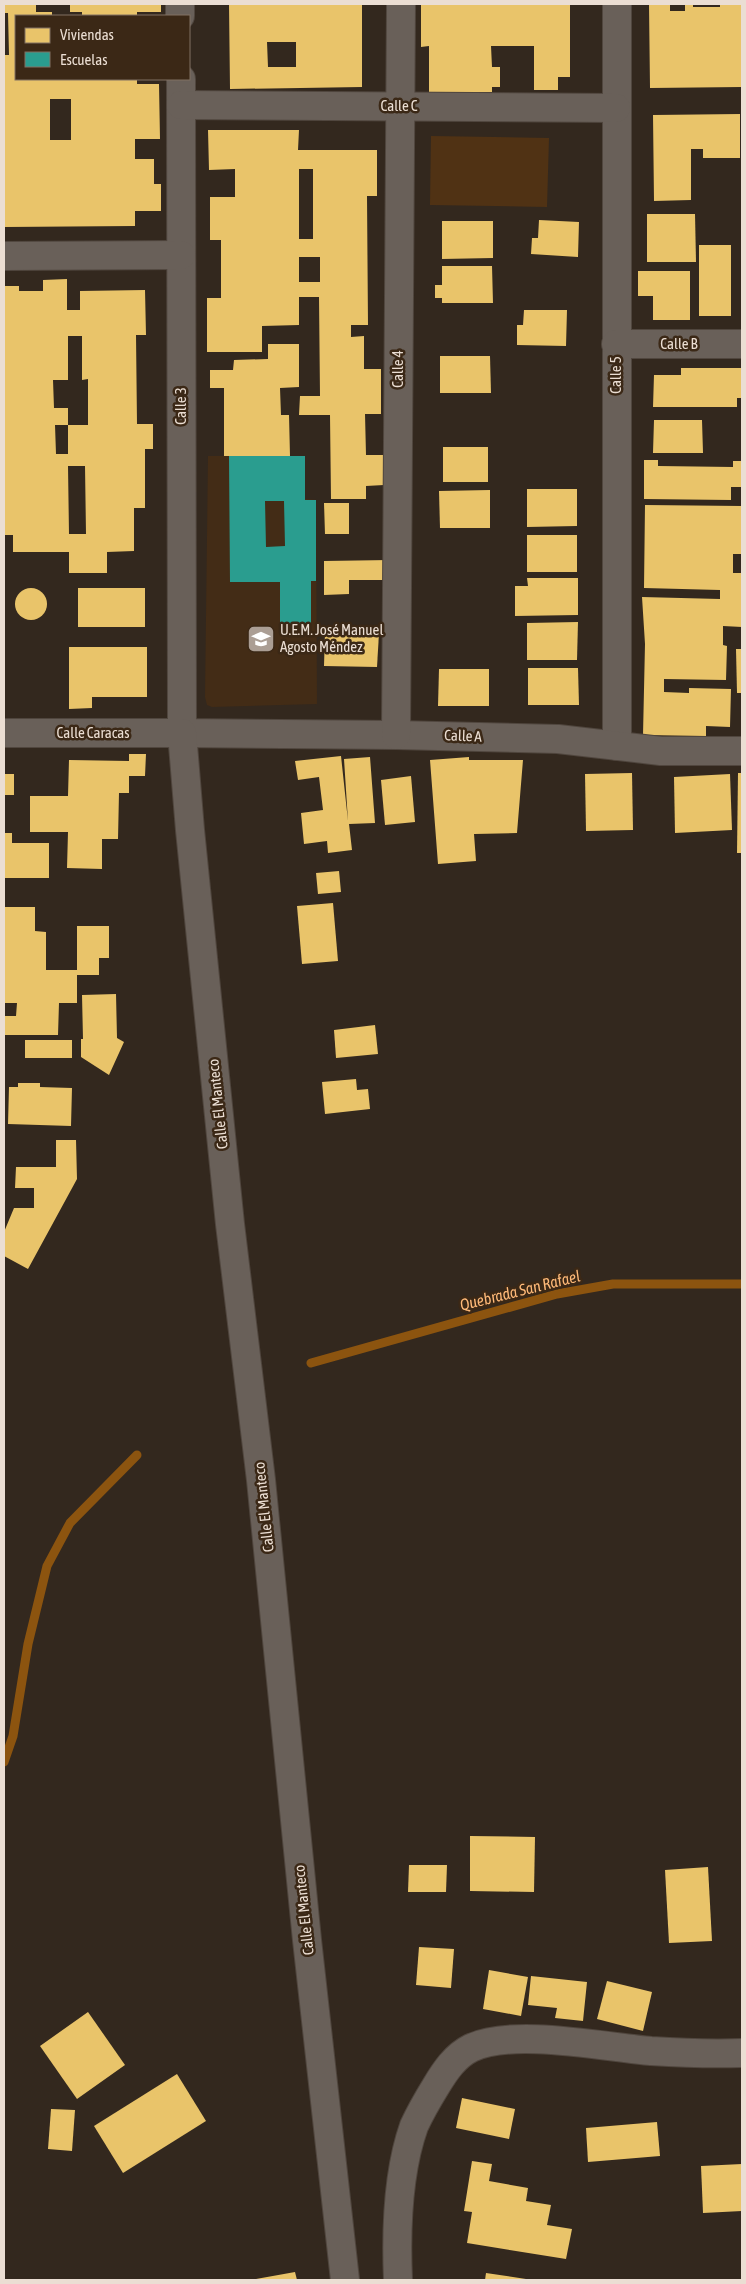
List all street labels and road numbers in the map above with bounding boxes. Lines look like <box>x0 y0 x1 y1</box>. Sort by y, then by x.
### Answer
street label: Calle C <box>380 97 418 114</box>
street label: Calle B <box>660 335 698 352</box>
street label: Calle 4 <box>389 350 406 388</box>
street label: Calle 5 <box>607 356 624 394</box>
street label: Calle 3 <box>172 387 189 425</box>
street label: Calle Caracas <box>56 724 130 741</box>
street label: Calle A <box>444 726 483 745</box>
street label: Calle El Manteco <box>204 1058 231 1150</box>
street label: Calle El Manteco <box>250 1461 277 1553</box>
street label: Calle El Manteco <box>290 1864 317 1956</box>

